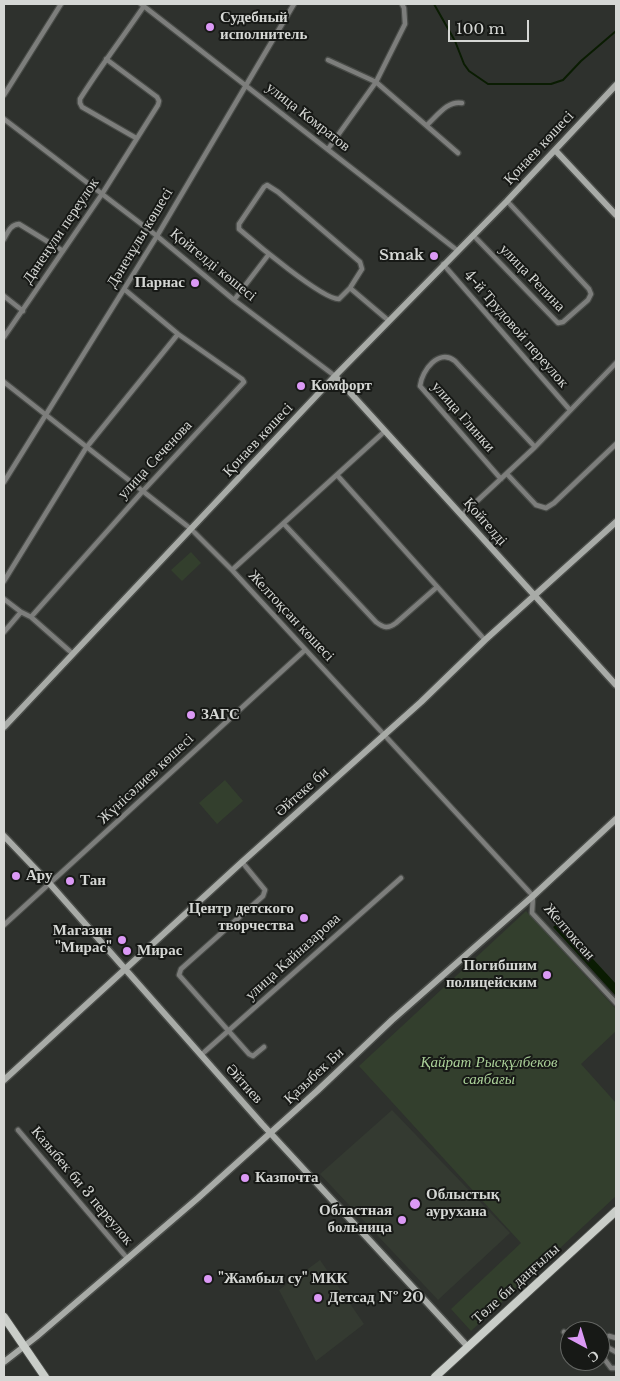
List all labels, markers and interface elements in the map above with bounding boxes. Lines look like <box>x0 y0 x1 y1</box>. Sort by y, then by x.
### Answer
place label: Судебный исполнитель <box>220 9 307 44</box>
scale bar <box>450 10 531 42</box>
text: 100 m <box>456 19 505 38</box>
marker: Судебный исполнитель <box>204 21 216 33</box>
street label: улица Комратов <box>262 79 354 155</box>
street label: Қонаев көшесі <box>500 107 578 189</box>
street label: Даненули переулок <box>19 175 103 287</box>
street label: Дәненұлы көшесі <box>103 185 177 291</box>
street label: Қойгелді көшесі <box>166 225 260 305</box>
street label: улица Репина <box>495 240 569 316</box>
place label: Smak <box>379 247 424 265</box>
marker: Smak <box>428 250 440 262</box>
street label: 4-й Трудовой переулок <box>460 266 572 392</box>
place label: Парнас <box>135 274 185 292</box>
marker: Парнас <box>189 277 201 289</box>
place label: Комфорт <box>311 377 372 395</box>
street label: улица Глинки <box>427 378 499 456</box>
marker: Комфорт <box>295 380 307 392</box>
street label: Қонаев көшесі <box>219 399 297 481</box>
street label: улица Сеченова <box>114 417 196 503</box>
street label: Қойгелді <box>459 494 511 550</box>
street label: Желтоқсан көшесі <box>244 567 338 665</box>
place label: ЗАГС <box>201 706 240 724</box>
marker: ЗАГС <box>185 709 197 721</box>
street label: Жүнісәлиев көшесі <box>94 730 198 828</box>
street label: Әйтеке би <box>272 763 332 821</box>
place label: Ару <box>26 867 52 885</box>
marker: Ару <box>10 870 22 882</box>
place label: Тан <box>80 872 106 890</box>
marker: Тан <box>64 875 76 887</box>
place label: Центр детского творчества <box>189 900 294 935</box>
street label: Желтоксан <box>540 900 598 964</box>
street label: улица Кайназарова <box>242 910 344 1004</box>
marker: Центр детского творчества <box>298 912 310 924</box>
place label: Магазин "Мирас" <box>53 922 112 957</box>
marker: Магазин "Мирас" <box>116 934 128 946</box>
place label: Мирас <box>137 942 182 960</box>
marker: Мирас <box>121 945 133 957</box>
place label: Погибшим полицейским <box>446 957 537 992</box>
marker: Погибшим полицейским <box>541 969 553 981</box>
street label: Қазыбек Би <box>280 1044 348 1108</box>
park label: Қайрат Рысқұлбеков саябағы <box>421 1054 557 1089</box>
street label: Әйтиев <box>222 1060 266 1108</box>
street label: Казыбек би 3 переулок <box>27 1123 137 1249</box>
place label: Казпочта <box>255 1169 318 1187</box>
marker: Казпочта <box>239 1172 251 1184</box>
place label: Облыстық аурухана <box>426 1186 499 1221</box>
marker: Облыстық аурухана <box>408 1197 422 1211</box>
place label: Областная больница <box>319 1202 392 1237</box>
marker: Областная больница <box>396 1214 408 1226</box>
street label: Төле би даңғылы <box>469 1240 563 1328</box>
place label: "Жамбыл су" МКК <box>218 1270 347 1288</box>
marker: "Жамбыл су" МКК <box>202 1273 214 1285</box>
place label: Детсад № 20 <box>328 1289 424 1307</box>
marker: Детсад № 20 <box>312 1292 324 1304</box>
north arrow <box>560 1321 610 1371</box>
text: С <box>584 1347 603 1367</box>

